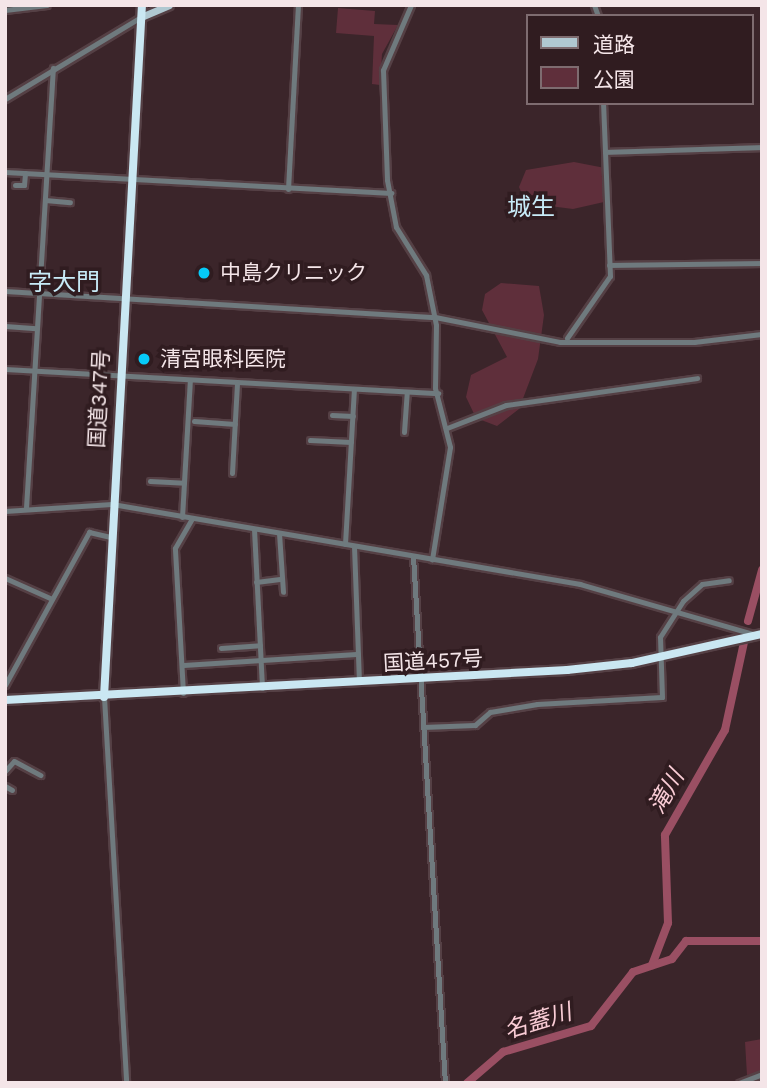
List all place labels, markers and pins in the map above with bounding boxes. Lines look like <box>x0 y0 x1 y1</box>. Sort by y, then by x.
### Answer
place label: 中島クリニック <box>220 260 367 286</box>
marker: 中島クリニック <box>194 263 214 283</box>
place label: 清宮眼科医院 <box>160 346 286 372</box>
marker: 清宮眼科医院 <box>134 349 154 369</box>

